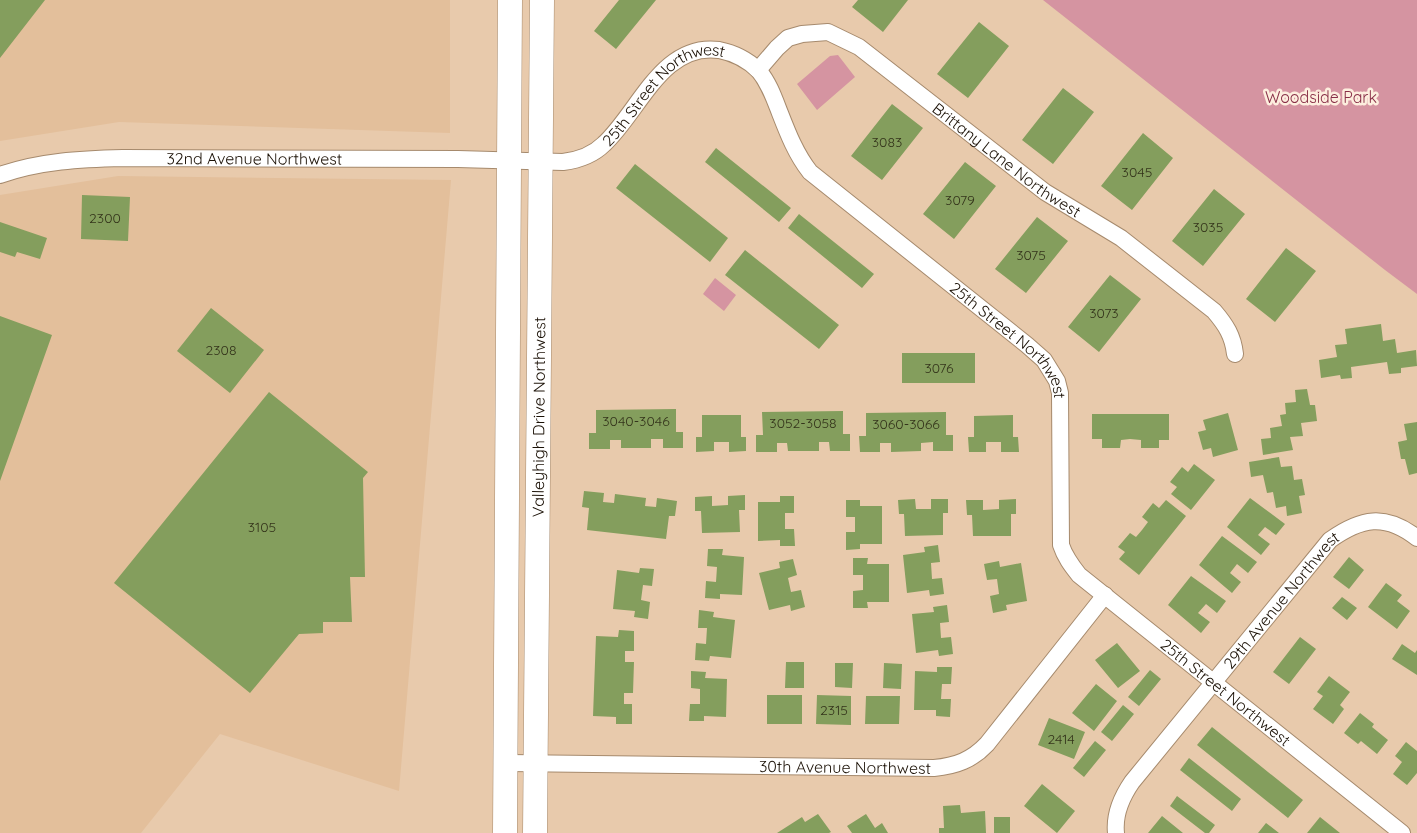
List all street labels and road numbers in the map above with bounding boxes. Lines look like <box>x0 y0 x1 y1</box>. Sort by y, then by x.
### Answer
street label: 25th Street Northwest <box>598 39 727 150</box>
street label: Brittany Lane Northwest <box>928 98 1085 221</box>
street label: 32nd Avenue Northwest <box>166 148 342 169</box>
street label: 25th Street Northwest <box>946 278 1070 398</box>
street label: Valleyhigh Drive Northwest <box>528 317 549 517</box>
street label: 29th Avenue Northwest <box>1219 527 1343 673</box>
street label: 25th Street Northwest <box>1157 634 1295 750</box>
street label: 30th Avenue Northwest <box>759 756 931 778</box>

